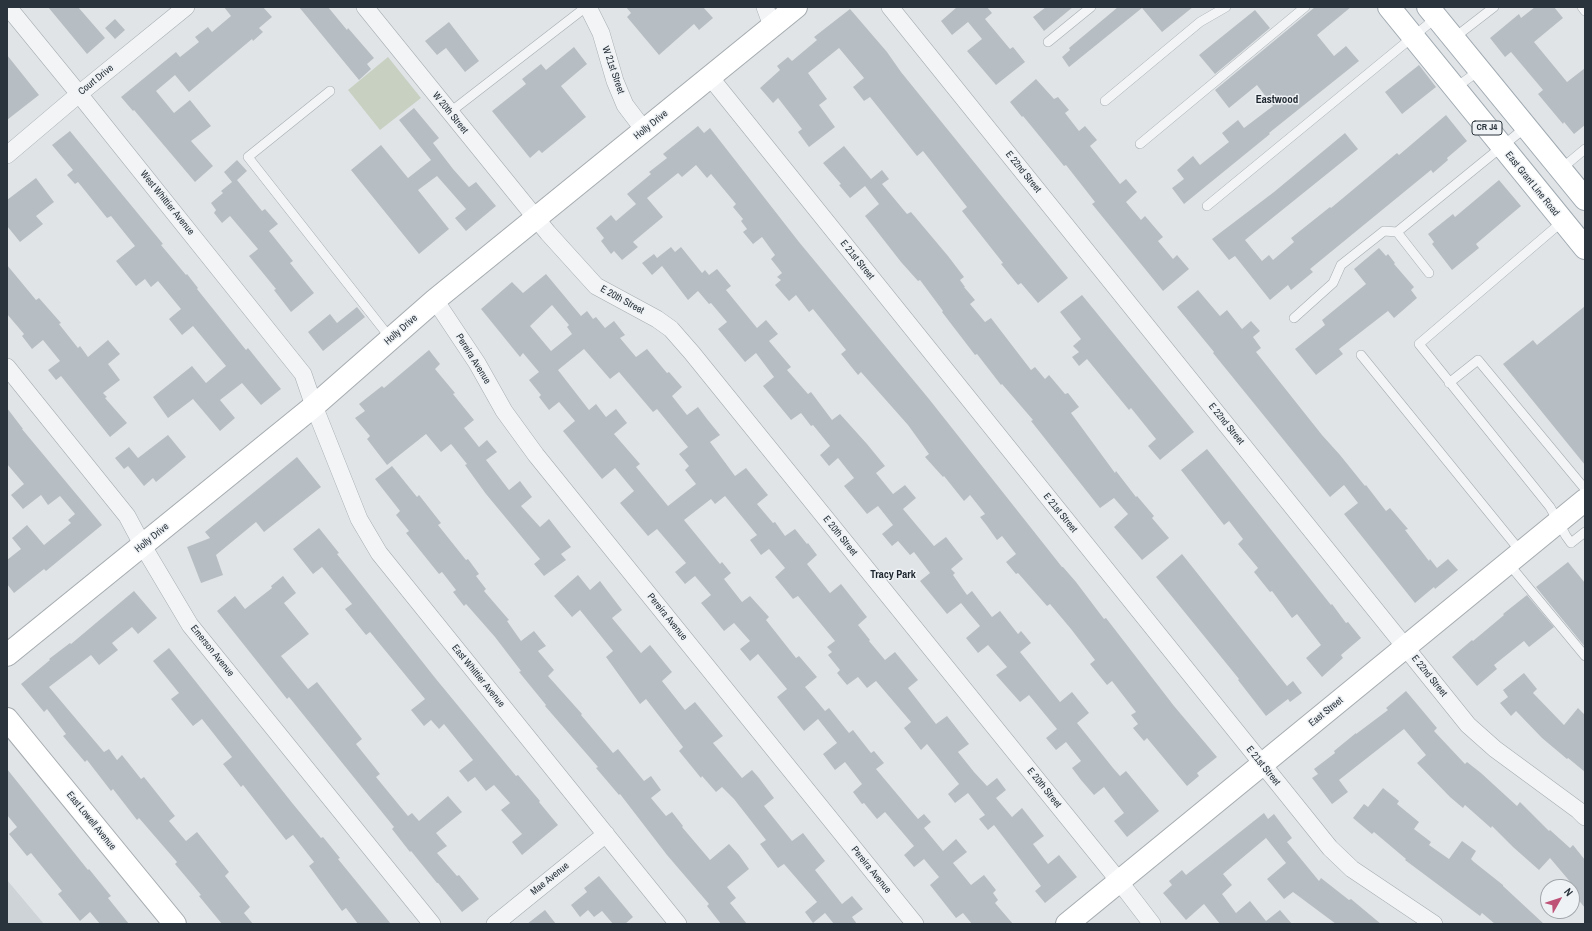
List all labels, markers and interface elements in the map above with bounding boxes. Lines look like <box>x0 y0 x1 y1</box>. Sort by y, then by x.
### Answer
street label: W 21st Street <box>599 45 627 95</box>
street label: Court Drive <box>76 62 116 98</box>
street label: W 20th Street <box>430 90 470 136</box>
district label: Eastwood <box>1256 93 1298 107</box>
street label: Holly Drive <box>632 108 670 142</box>
road number: CR J4 <box>1472 121 1502 135</box>
street label: E 22nd Street <box>1003 149 1043 195</box>
street label: East Grant Line Road <box>1502 149 1562 219</box>
street label: West Whittier Avenue <box>137 168 197 238</box>
street label: E 21st Street <box>837 238 877 282</box>
street label: E 20th Street <box>598 283 646 317</box>
street label: Holly Drive <box>382 312 420 348</box>
street label: Pereira Avenue <box>453 332 493 386</box>
street label: E 22nd Street <box>1206 401 1246 447</box>
street label: E 21st Street <box>1040 491 1080 535</box>
street label: E 20th Street <box>820 514 860 558</box>
street label: Holly Drive <box>133 521 171 555</box>
district label: Tracy Park <box>870 568 916 582</box>
street label: Pereira Avenue <box>644 591 690 643</box>
street label: Emerson Avenue <box>188 623 236 679</box>
street label: East Whittier Avenue <box>449 642 507 710</box>
street label: E 22nd Street <box>1409 653 1449 699</box>
street label: East Street <box>1306 695 1346 729</box>
street label: E 21st Street <box>1243 744 1283 788</box>
street label: E 20th Street <box>1024 766 1064 810</box>
street label: East Lowell Avenue <box>64 789 118 853</box>
street label: Pereira Avenue <box>848 844 894 896</box>
street label: Mae Avenue <box>528 860 572 898</box>
north arrow <box>1540 879 1580 919</box>
text: N <box>1561 885 1576 899</box>

